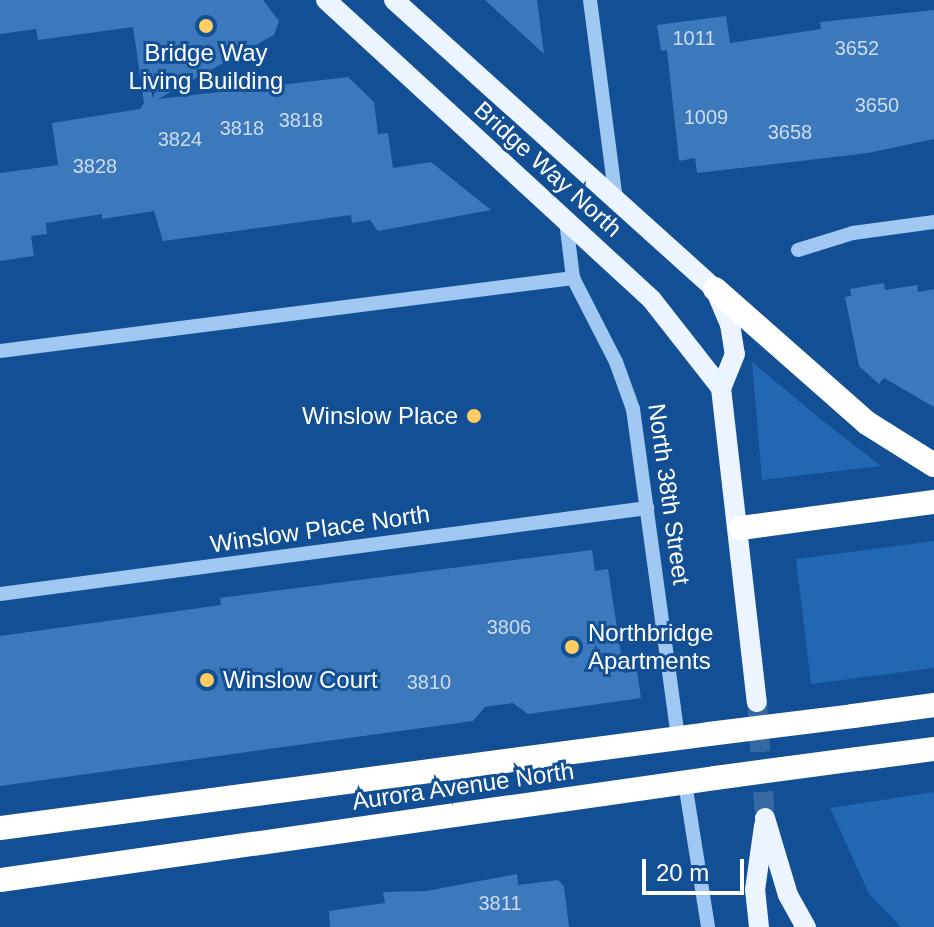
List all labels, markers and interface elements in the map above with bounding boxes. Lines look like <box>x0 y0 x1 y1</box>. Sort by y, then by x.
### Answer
marker: Bridge Way Living Building <box>197 17 215 35</box>
house number: 1011 <box>672 26 716 50</box>
house number: 3652 <box>835 36 879 60</box>
place label: Bridge Way Living Building <box>129 39 283 95</box>
house number: 3650 <box>855 93 899 117</box>
street label: Bridge Way North <box>468 95 628 243</box>
house number: 1009 <box>684 105 728 129</box>
house number: 3818 <box>279 108 323 132</box>
house number: 3818 <box>220 116 264 140</box>
house number: 3658 <box>768 120 812 144</box>
house number: 3824 <box>158 127 202 151</box>
house number: 3828 <box>73 154 117 178</box>
place label: Winslow Place <box>302 402 458 430</box>
street label: North 38th Street <box>642 402 696 586</box>
marker: Winslow Place <box>465 407 483 425</box>
street label: Winslow Place North <box>208 499 432 559</box>
house number: 3806 <box>487 615 531 639</box>
place label: Northbridge Apartments <box>588 619 713 675</box>
marker: Northbridge Apartments <box>563 638 581 656</box>
place label: Winslow Court <box>223 666 378 694</box>
house number: 3810 <box>407 670 451 694</box>
marker: Winslow Court <box>198 671 216 689</box>
street label: Aurora Avenue North <box>350 756 576 816</box>
scale bar <box>646 843 748 893</box>
text: 20 m <box>656 859 709 886</box>
house number: 3811 <box>478 891 522 915</box>

